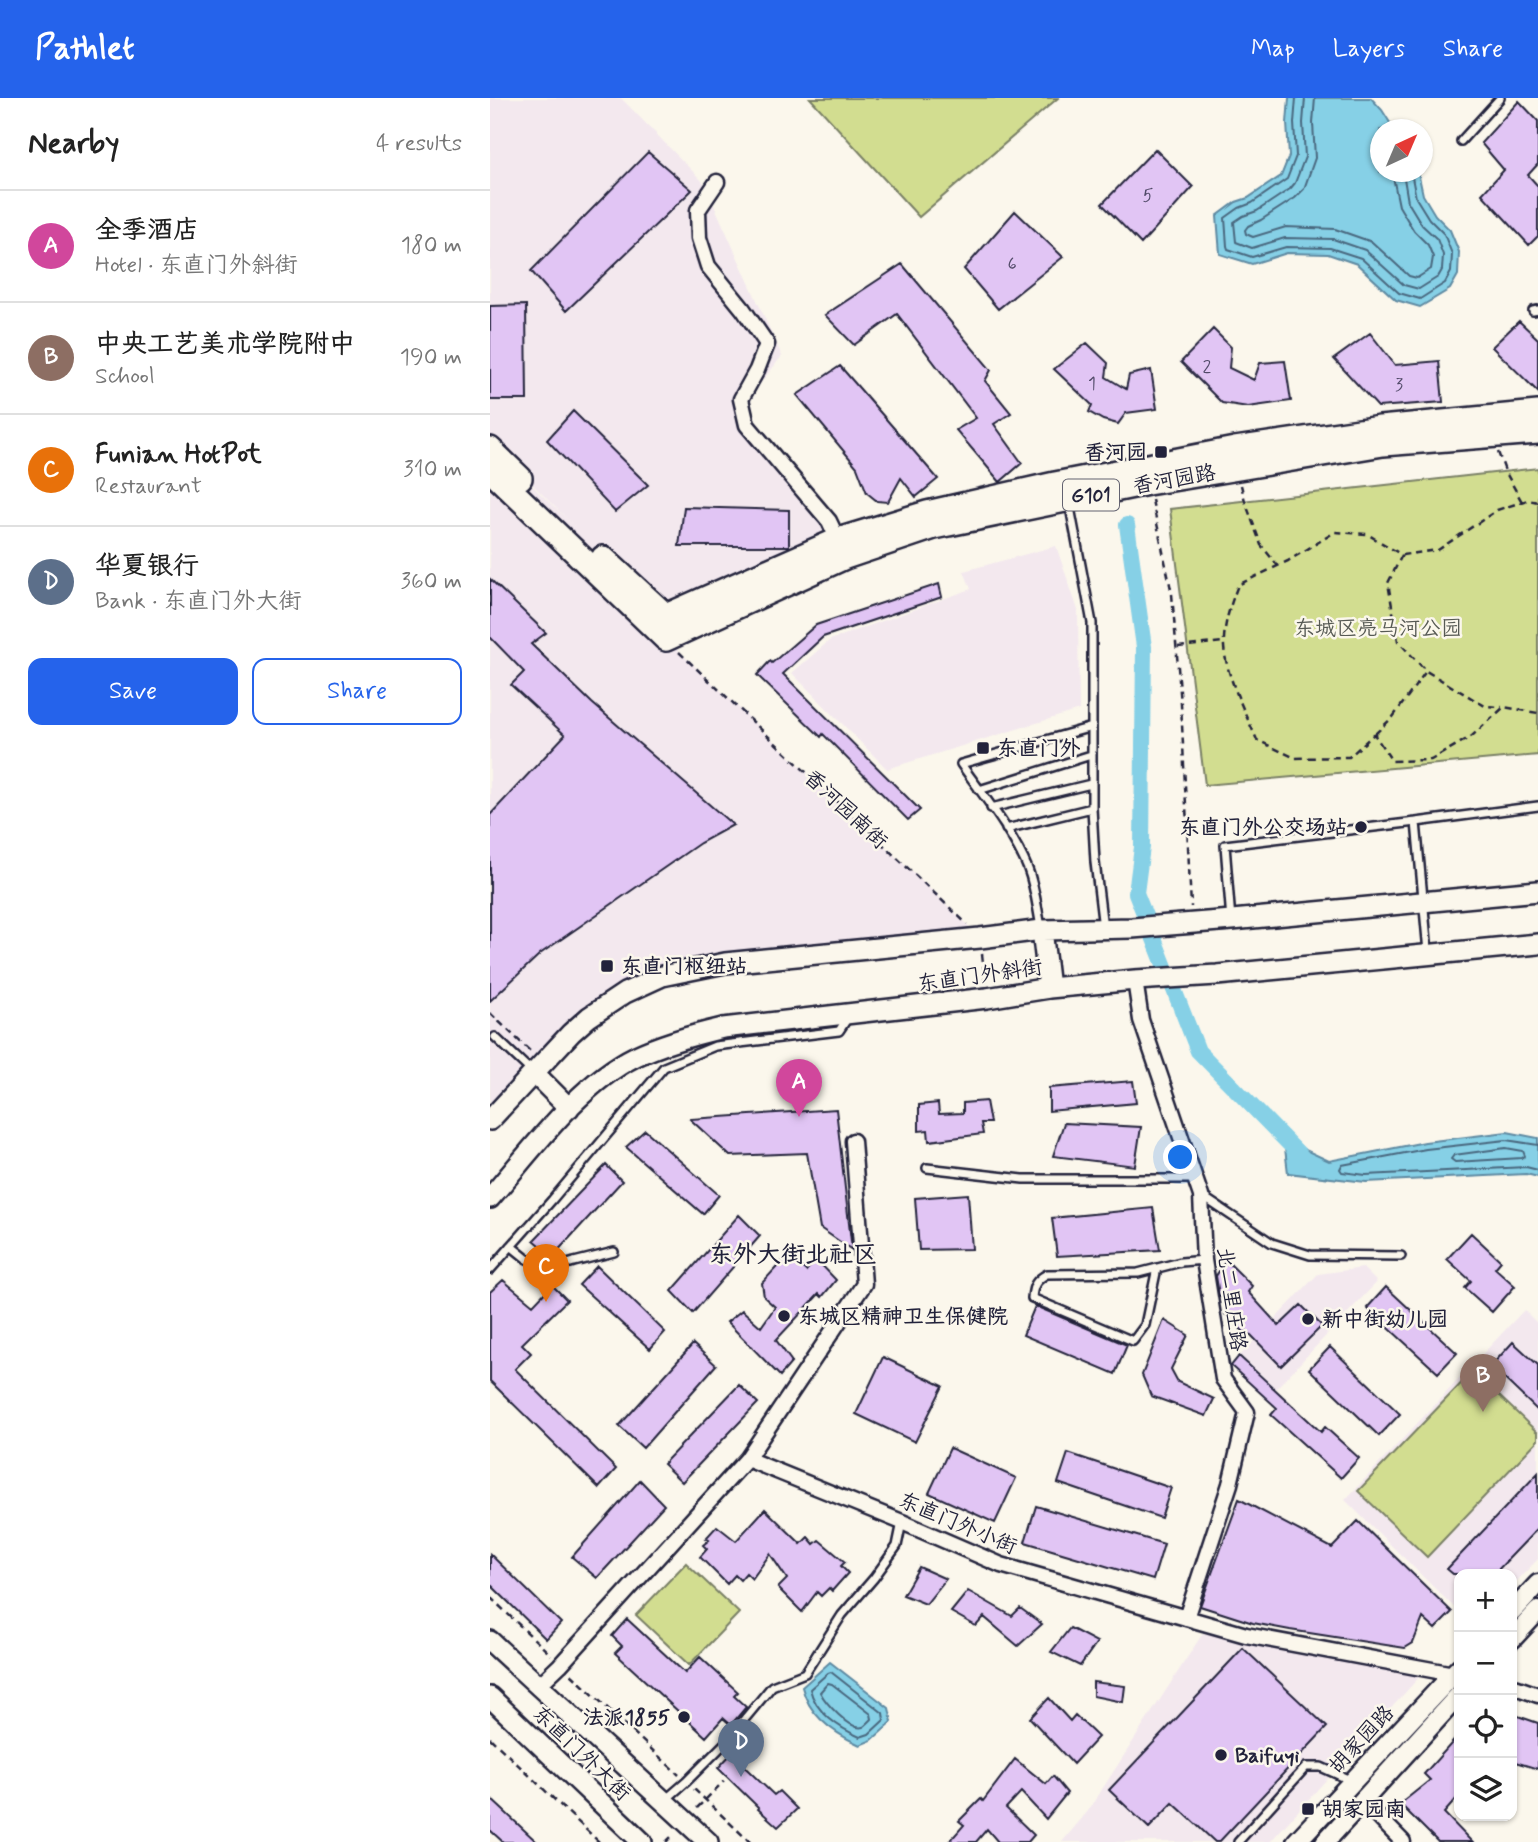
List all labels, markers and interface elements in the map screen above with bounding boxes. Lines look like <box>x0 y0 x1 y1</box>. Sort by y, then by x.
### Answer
text: Pathlet <box>35 27 135 71</box>
text: Map <box>1251 34 1295 65</box>
text: Layers <box>1333 34 1405 65</box>
text: Share <box>1443 34 1503 65</box>
north arrow <box>1370 119 1433 182</box>
text: Nearby <box>28 124 119 163</box>
text: 4 results <box>376 129 462 159</box>
house number: 5 <box>1143 184 1154 208</box>
text: 全季酒店 <box>95 214 199 248</box>
text: A <box>43 231 59 261</box>
text: 180 m <box>401 231 462 261</box>
text: Hotel · 东直门外斜街 <box>95 251 298 281</box>
house number: 6 <box>1007 252 1017 276</box>
text: 中央工艺美术学院附中 <box>95 328 355 362</box>
text: B <box>44 343 58 373</box>
text: 190 m <box>400 343 462 373</box>
house number: 2 <box>1203 355 1212 379</box>
text: School <box>95 362 155 392</box>
house number: 1 <box>1088 372 1096 396</box>
house number: 3 <box>1395 373 1403 397</box>
text: Funian HotPot <box>95 438 262 472</box>
place label: 香河园 <box>1084 439 1147 467</box>
marker: 香河园 <box>1153 444 1169 460</box>
text: C <box>43 455 59 485</box>
text: 310 m <box>403 455 462 485</box>
street label: 香河园路 <box>1130 459 1218 501</box>
text: Restaurant <box>95 472 202 502</box>
road number: G101 <box>1063 480 1119 510</box>
text: 华夏银行 <box>95 550 199 584</box>
text: D <box>43 567 59 597</box>
text: 360 m <box>401 567 462 597</box>
text: Bank · 东直门外大街 <box>95 587 301 617</box>
park label: 东城区亮马河公园 <box>1294 615 1462 643</box>
button: Save <box>28 658 238 725</box>
button: Share <box>252 658 462 725</box>
place label: 东直门外 <box>997 735 1081 763</box>
marker: 东直门外 <box>975 740 991 756</box>
street label: 香河园南街 <box>797 764 893 856</box>
place label: 东直门外公交场站 <box>1179 814 1347 842</box>
marker: 东直门外公交场站 <box>1353 819 1369 835</box>
place label: 东直门枢纽站 <box>621 953 747 981</box>
street label: 东直门外斜街 <box>916 953 1044 999</box>
marker: 东直门枢纽站 <box>599 958 615 974</box>
pin: A <box>776 1059 822 1117</box>
your location <box>1163 1140 1197 1174</box>
district label: 东外大街北社区 <box>709 1240 877 1271</box>
pin: C <box>523 1244 569 1302</box>
street label: 北二里庄路 <box>1210 1245 1252 1353</box>
place label: 东城区精神卫生保健院 <box>798 1303 1008 1331</box>
place label: 新中街幼儿园 <box>1322 1306 1448 1334</box>
marker: 东城区精神卫生保健院 <box>776 1308 792 1324</box>
marker: 新中街幼儿园 <box>1300 1311 1316 1327</box>
pin: B <box>1460 1354 1506 1412</box>
street label: 东直门外小街 <box>894 1486 1021 1561</box>
map controls <box>1454 1569 1517 1821</box>
button: + <box>1454 1569 1517 1632</box>
button: − <box>1454 1632 1517 1695</box>
button: locate <box>1454 1695 1517 1758</box>
street label: 胡家园路 <box>1323 1699 1401 1780</box>
street label: 东直门外大街 <box>526 1700 636 1808</box>
place label: 法派1855 <box>583 1704 670 1732</box>
marker: 法派1855 <box>676 1709 692 1725</box>
pin: D <box>718 1719 764 1777</box>
place label: Baifuyi <box>1235 1742 1299 1770</box>
marker: Baifuyi <box>1213 1747 1229 1763</box>
button: layers <box>1454 1758 1517 1821</box>
place label: 胡家园南 <box>1322 1796 1406 1824</box>
marker: 胡家园南 <box>1300 1801 1316 1817</box>

